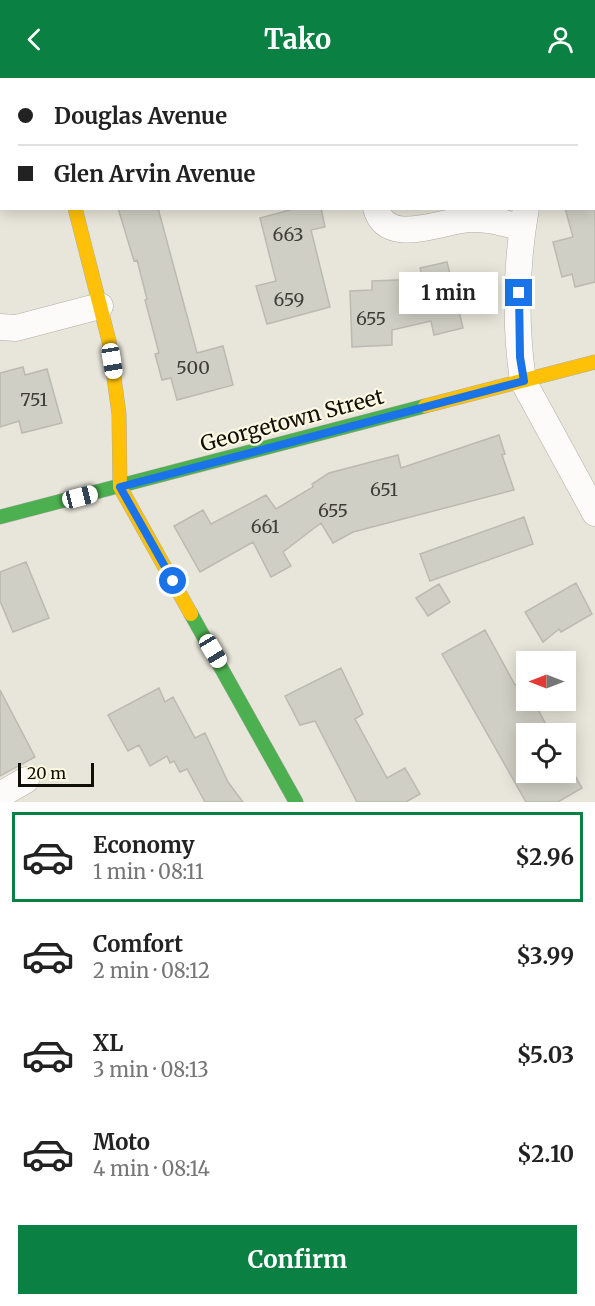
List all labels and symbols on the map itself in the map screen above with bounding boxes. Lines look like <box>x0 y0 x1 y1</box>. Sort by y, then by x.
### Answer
house number: 663 <box>273 223 303 246</box>
callout: 1 min <box>399 272 498 314</box>
route end <box>505 279 532 306</box>
house number: 659 <box>274 288 304 311</box>
house number: 655 <box>356 307 386 330</box>
car <box>100 342 124 380</box>
house number: 500 <box>176 356 210 379</box>
street label: Georgetown Street <box>197 383 387 457</box>
house number: 751 <box>20 388 48 411</box>
house number: 651 <box>370 478 398 501</box>
car <box>60 484 100 510</box>
house number: 655 <box>318 499 348 522</box>
house number: 661 <box>251 515 279 538</box>
route start <box>159 567 186 594</box>
car <box>196 631 230 671</box>
north arrow <box>516 651 576 711</box>
scale bar <box>18 760 94 788</box>

